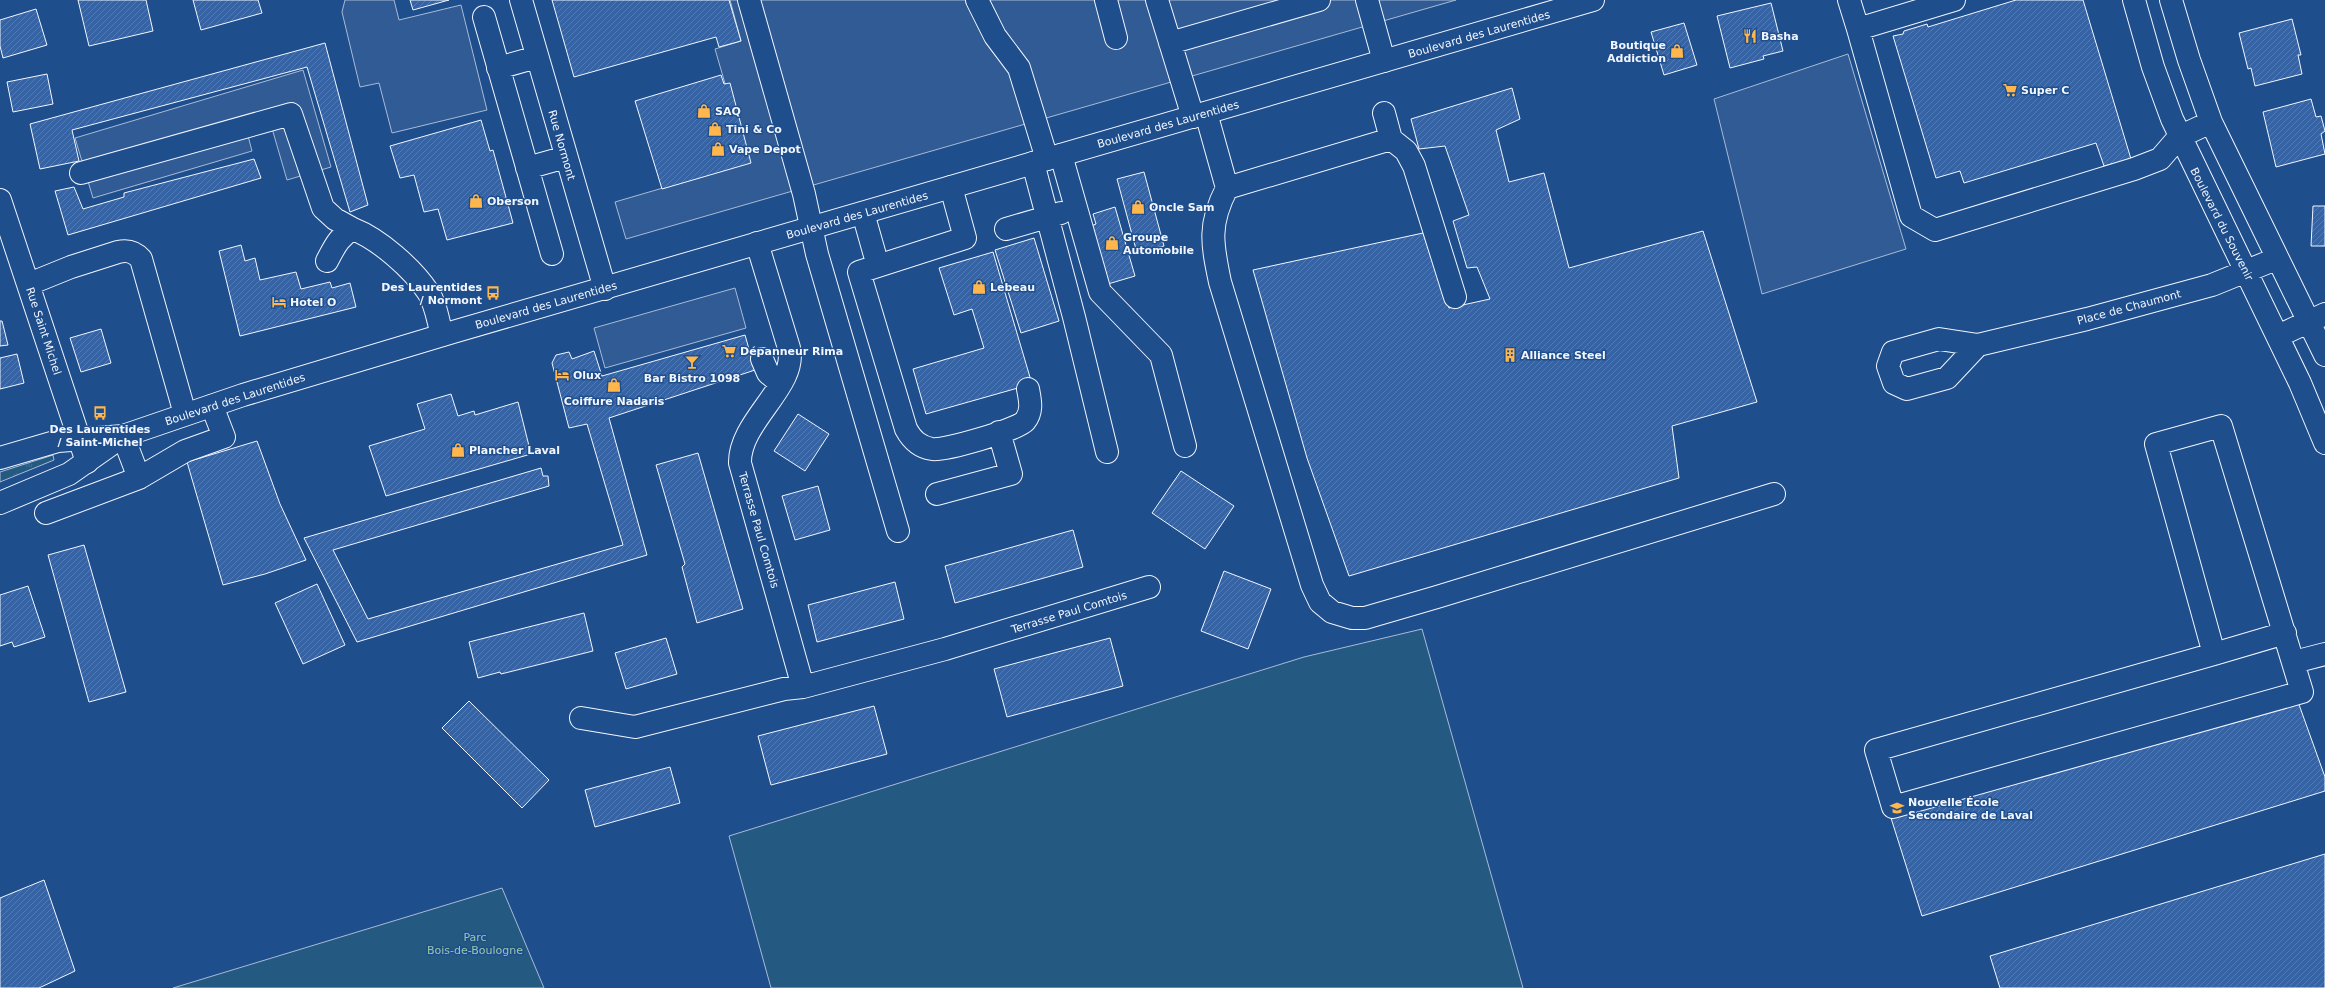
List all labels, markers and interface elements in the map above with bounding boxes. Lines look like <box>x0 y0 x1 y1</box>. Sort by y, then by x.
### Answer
street label: Boulevard des Laurentides <box>1407 8 1552 61</box>
restaurant icon: Basha <box>1742 28 1758 44</box>
place label: Basha <box>1761 30 1799 43</box>
place label: Boutique Addiction <box>1607 39 1666 65</box>
shop icon: Boutique Addiction <box>1669 43 1685 59</box>
supermarket icon: Super C <box>2002 82 2018 98</box>
place label: Super C <box>2021 84 2069 97</box>
street label: Boulevard des Laurentides <box>1096 98 1241 151</box>
shop icon: SAQ <box>696 103 712 119</box>
place label: SAQ <box>715 105 741 118</box>
street label: Rue Normont <box>545 109 578 182</box>
shop icon: Tini & Co <box>707 121 723 137</box>
place label: Tini & Co <box>726 123 782 136</box>
shop icon: Vape Depot <box>710 141 726 157</box>
place label: Vape Depot <box>729 143 801 156</box>
street label: Boulevard du Souvenir <box>2187 166 2256 283</box>
street label: Boulevard des Laurentides <box>785 189 930 242</box>
shop icon: Oberson <box>468 193 484 209</box>
place label: Oberson <box>487 195 539 208</box>
shop icon: Oncle Sam <box>1130 199 1146 215</box>
place label: Oncle Sam <box>1149 201 1215 214</box>
place label: Groupe Automobile <box>1123 231 1194 257</box>
shop icon: Groupe Automobile <box>1104 235 1120 251</box>
street label: Boulevard des Laurentides <box>474 279 619 332</box>
shop icon: Lebeau <box>971 279 987 295</box>
place label: Des Laurentides / Normont <box>381 281 482 307</box>
place label: Lebeau <box>990 281 1035 294</box>
bus stop icon: Des Laurentides / Normont <box>485 285 501 301</box>
street label: Rue Saint Michel <box>23 286 64 377</box>
street label: Place de Chaumont <box>2076 287 2183 328</box>
hotel icon: Hotel O <box>271 294 287 310</box>
place label: Hotel O <box>290 296 336 309</box>
supermarket icon: Dépanneur Rima <box>721 343 737 359</box>
place label: Dépanneur Rima <box>740 345 843 358</box>
building icon: Alliance Steel <box>1502 347 1518 363</box>
place label: Alliance Steel <box>1521 349 1606 362</box>
bar icon: Bar Bistro 1098 <box>684 354 700 370</box>
hotel icon: Olux <box>554 367 570 383</box>
place label: Olux <box>573 369 601 382</box>
street label: Boulevard des Laurentides <box>163 371 307 428</box>
place label: Bar Bistro 1098 <box>644 372 740 385</box>
shop icon: Coiffure Nadaris <box>606 377 622 393</box>
place label: Coiffure Nadaris <box>564 395 665 408</box>
bus stop icon: Des Laurentides / Saint-Michel <box>92 405 108 421</box>
place label: Des Laurentides / Saint-Michel <box>50 423 151 449</box>
shop icon: Plancher Laval <box>450 442 466 458</box>
place label: Plancher Laval <box>469 444 560 457</box>
street label: Terrasse Paul Comtois <box>735 470 781 590</box>
street label: Terrasse Paul Comtois <box>1009 589 1129 637</box>
place label: Nouvelle École Secondaire de Laval <box>1908 796 2033 822</box>
school or university icon: Nouvelle École Secondaire de Laval <box>1889 800 1905 816</box>
park label: Parc Bois-de-Boulogne <box>427 931 523 957</box>

